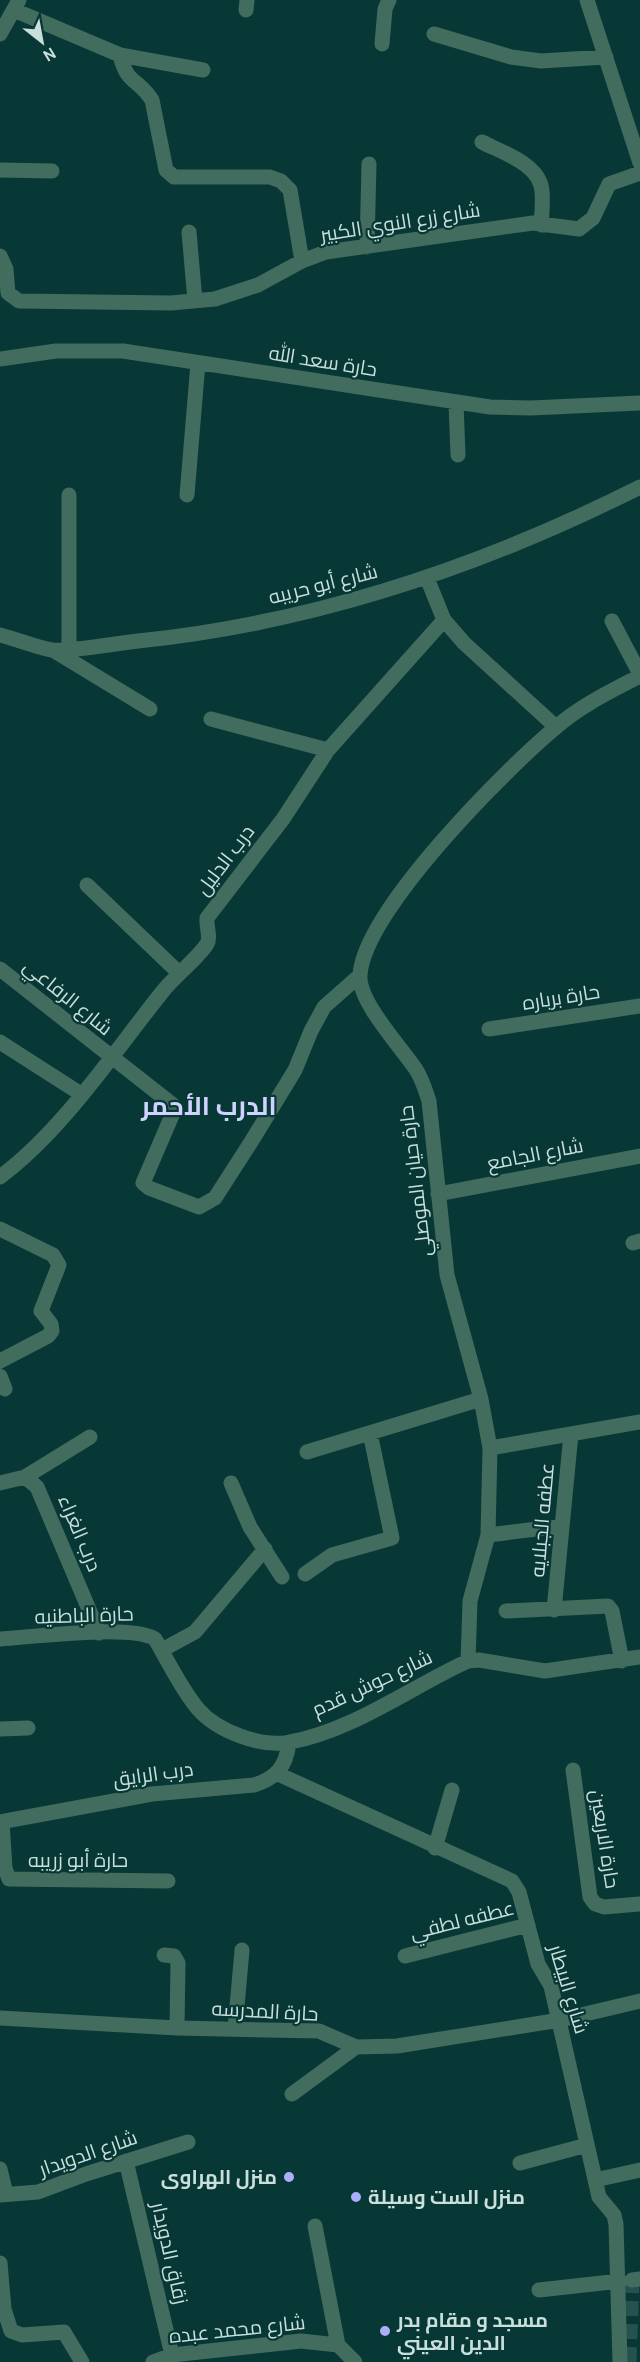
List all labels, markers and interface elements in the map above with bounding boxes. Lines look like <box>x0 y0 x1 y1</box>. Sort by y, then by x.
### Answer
north arrow <box>12 12 72 72</box>
text: N <box>40 43 59 65</box>
street label: شارع زرع النوي الكبير <box>317 197 482 251</box>
street label: حارة سعد الله <box>267 340 379 381</box>
street label: شارع أبو حريبه <box>266 559 380 611</box>
street label: درب الدليل <box>191 820 260 901</box>
street label: شارع الرفاعي <box>16 954 117 1043</box>
street label: حارة برباره <box>521 979 601 1015</box>
district label: الدرب الأحمر <box>140 1090 277 1122</box>
street label: حارة حيان الموصلي <box>394 1103 440 1258</box>
street label: شارع الجامع <box>485 1133 586 1177</box>
street label: عطفه الجبلايه <box>525 1462 559 1578</box>
street label: درب الغراء <box>53 1491 107 1575</box>
street label: حارة الباطنيه <box>34 1601 134 1629</box>
street label: شارع حوش قدم <box>308 1645 437 1723</box>
street label: درب الرايق <box>111 1756 195 1792</box>
street label: حارة الاربعين <box>584 1788 625 1890</box>
street label: حارة أبو زريبه <box>28 1848 128 1872</box>
street label: عطفه لطفي <box>407 1895 518 1948</box>
street label: شارع البيطار <box>542 1941 594 2037</box>
street label: حارة المدرسه <box>211 1996 319 2026</box>
street label: شارع الدويدار <box>35 2125 141 2183</box>
place label: منزل الهراوى <box>161 2165 277 2190</box>
marker: منزل الهراوى <box>282 2170 296 2184</box>
place label: منزل الست وسيلة <box>368 2185 525 2209</box>
marker: منزل الست وسيلة <box>349 2190 363 2204</box>
street label: زقاق الدويدار <box>145 2199 193 2307</box>
place label: مسجد و مقام بدر الدين العيني <box>396 2308 548 2360</box>
street label: شارع محمد عبده <box>168 2310 307 2350</box>
marker: مسجد و مقام بدر الدين العيني <box>378 2324 392 2338</box>

